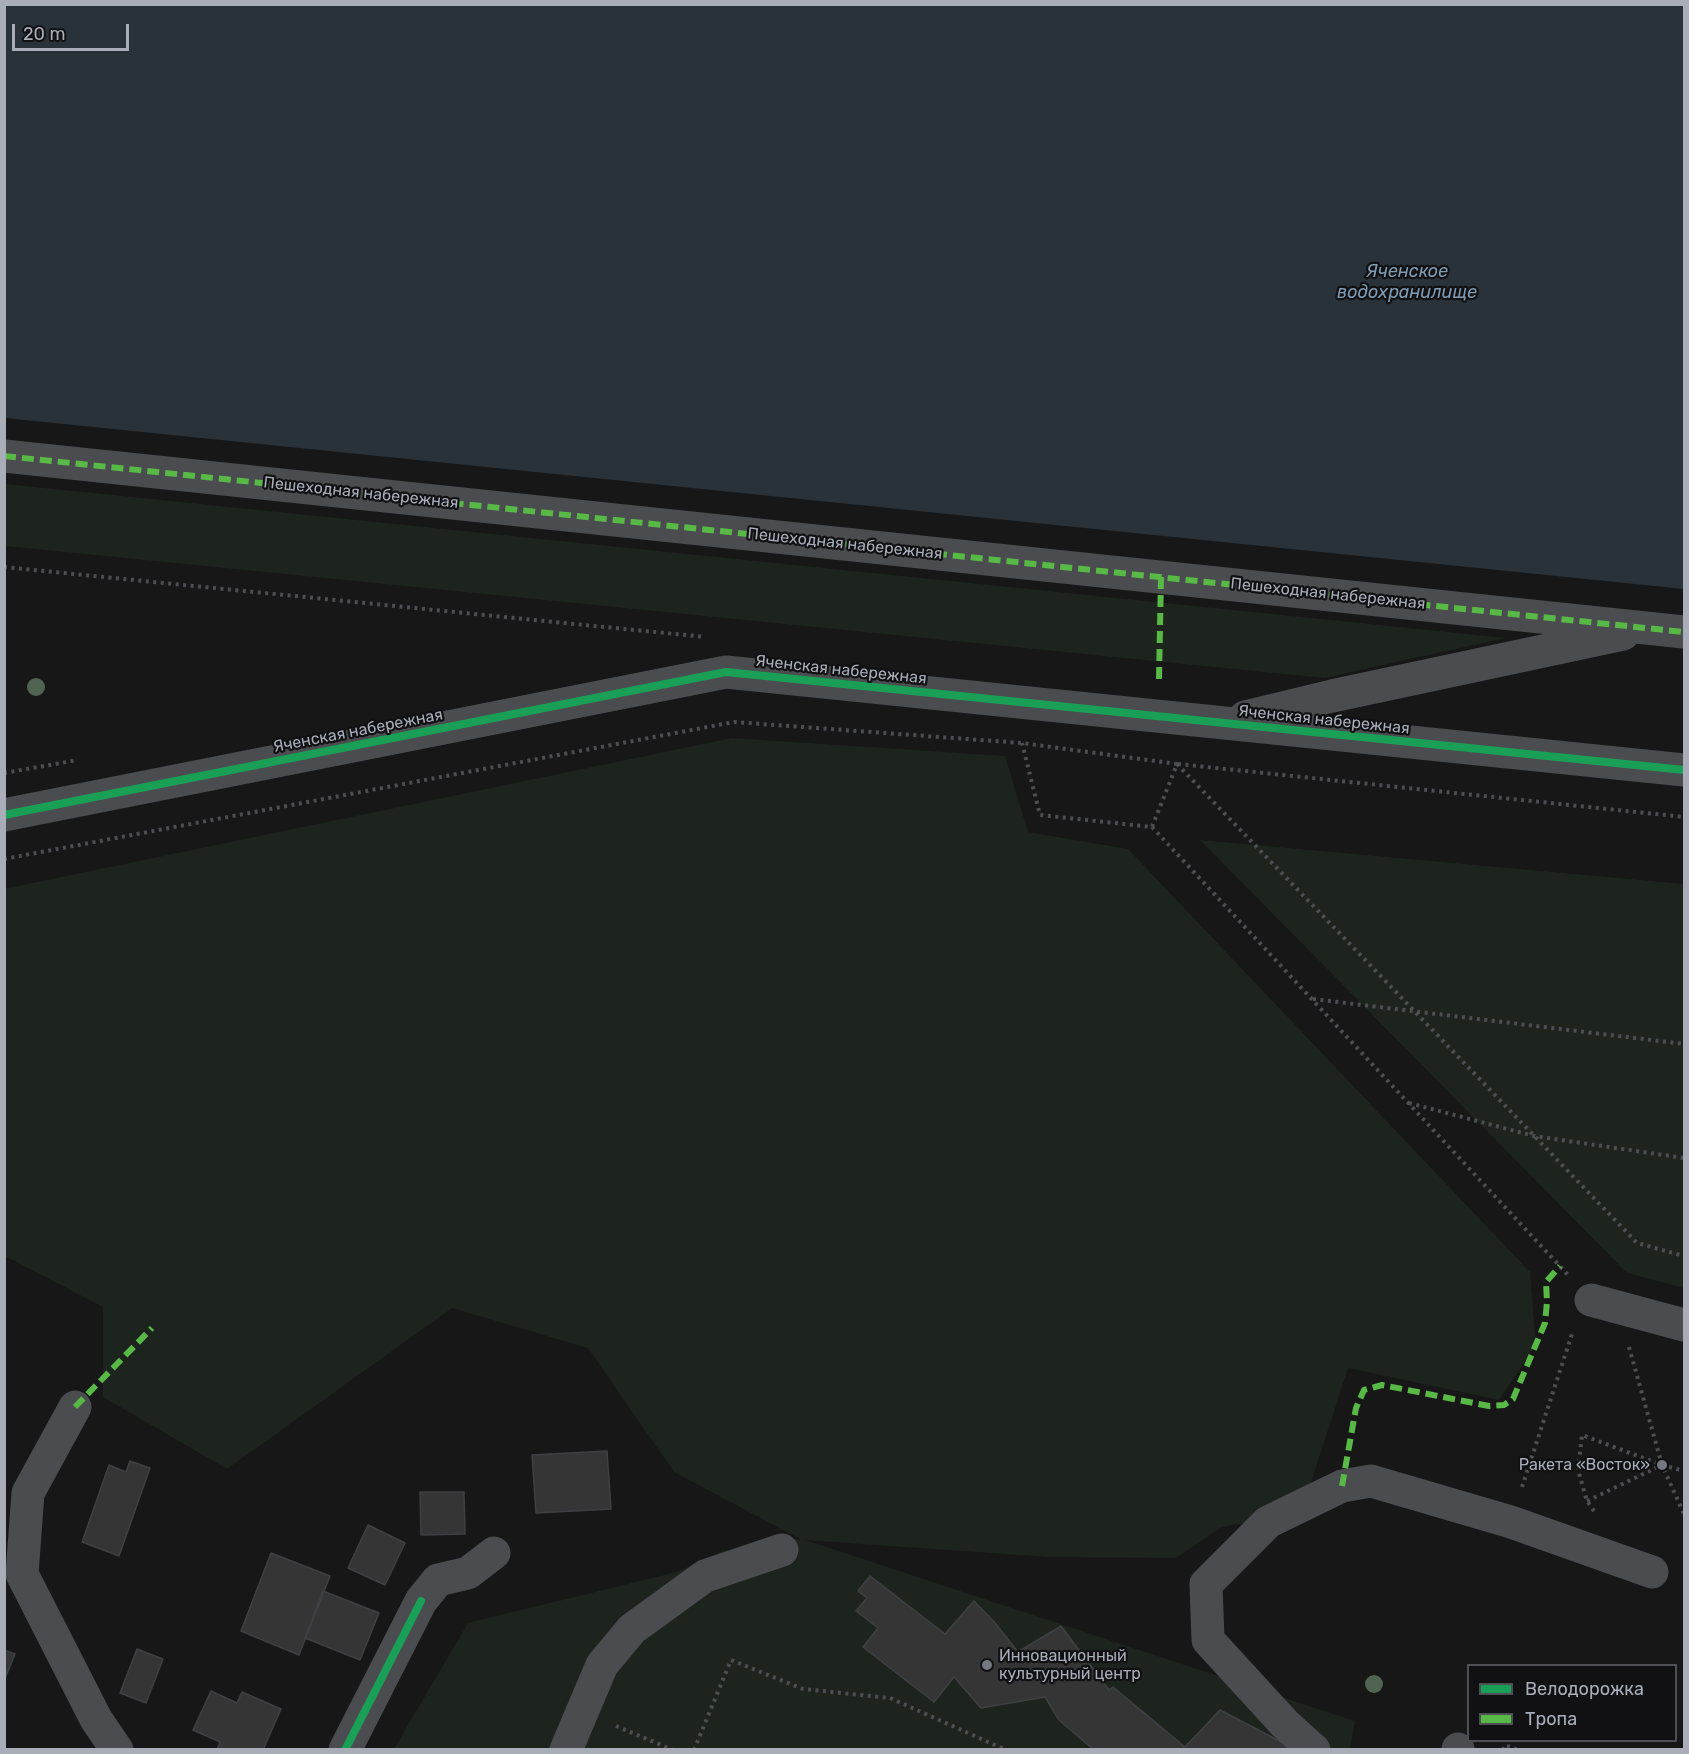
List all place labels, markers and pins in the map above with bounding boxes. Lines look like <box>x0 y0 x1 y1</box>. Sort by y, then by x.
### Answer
place label: Ракета «Восток» <box>1519 1455 1650 1475</box>
marker: Ракета «Восток» <box>1655 1458 1669 1472</box>
place label: Инновационный культурный центр <box>999 1646 1141 1684</box>
marker: Инновационный культурный центр <box>980 1658 994 1672</box>

